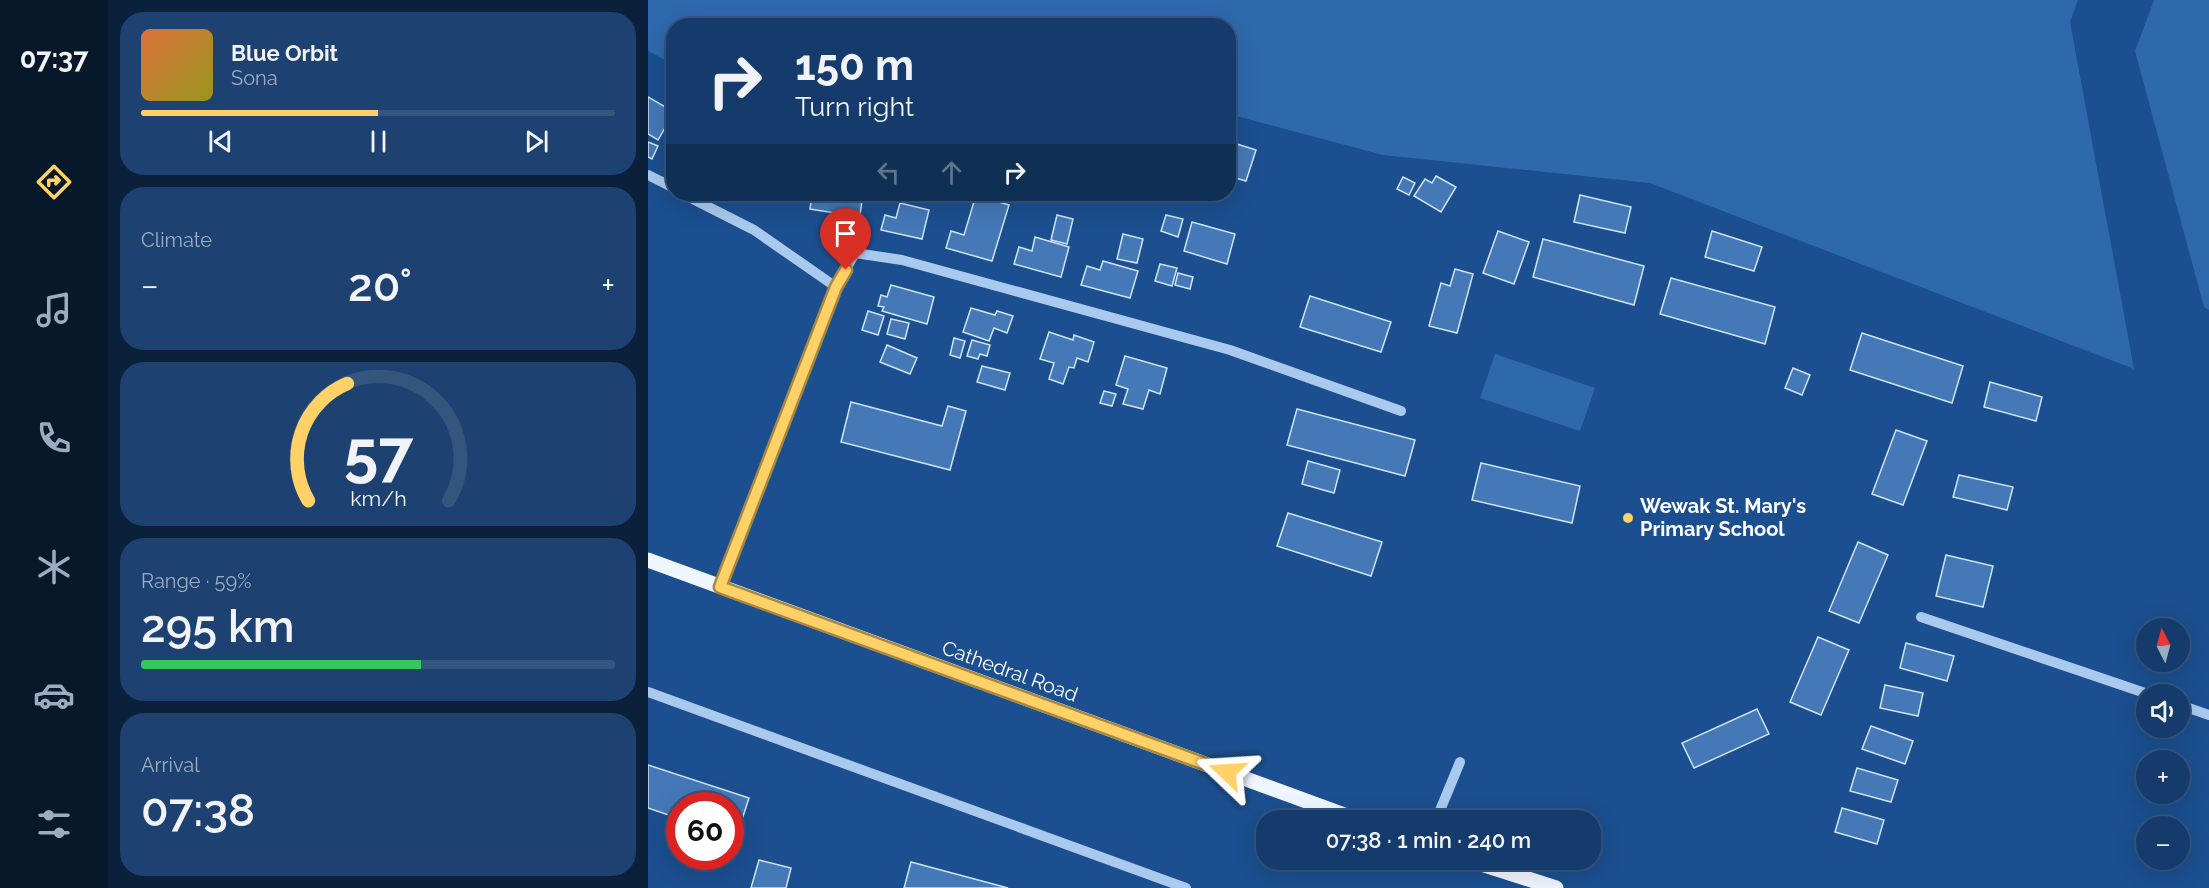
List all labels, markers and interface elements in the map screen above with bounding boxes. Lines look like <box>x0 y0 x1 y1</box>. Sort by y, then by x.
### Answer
text: Blue Orbit <box>231 40 338 66</box>
text: 150 m <box>795 41 914 90</box>
icon: right <box>696 42 774 120</box>
text: 07:37 <box>20 43 88 74</box>
text: Sona <box>231 66 278 90</box>
text: Turn right <box>795 91 914 122</box>
icon: previous <box>204 125 237 158</box>
icon: pause <box>362 125 395 158</box>
icon: next <box>520 125 553 158</box>
icon: left <box>872 156 905 189</box>
icon: ahead <box>935 156 968 189</box>
icon: right <box>998 156 1031 189</box>
icon: directions <box>33 161 75 203</box>
pin <box>820 208 871 270</box>
icon: arrive <box>829 217 862 250</box>
text: Climate <box>141 228 212 252</box>
text: 20° <box>348 259 412 312</box>
text: − <box>141 266 159 305</box>
text: + <box>601 266 615 305</box>
icon: music <box>33 289 75 331</box>
text: 57 <box>343 416 414 490</box>
icon: phone <box>33 417 75 459</box>
text: km/h <box>350 486 406 511</box>
place label: Wewak St. Mary's Primary School <box>1640 494 1806 541</box>
marker: Wewak St. Mary's Primary School <box>1621 511 1635 525</box>
icon: climate <box>33 546 75 588</box>
text: Range · 59% <box>141 569 251 593</box>
text: 295 km <box>141 600 295 653</box>
north arrow <box>2136 618 2190 672</box>
map controls <box>2136 618 2190 870</box>
street label: Cathedral Road <box>939 635 1081 707</box>
icon: car <box>33 674 75 716</box>
button: sound <box>2136 684 2190 738</box>
position arrow <box>1195 740 1259 804</box>
button: + <box>2136 750 2190 804</box>
text: Arrival <box>141 753 200 777</box>
text: 07:38 <box>141 784 255 837</box>
speed limit sign: 60 <box>666 792 744 870</box>
icon: filters <box>33 803 75 845</box>
button: − <box>2136 816 2190 870</box>
text: 07:38 · 1 min · 240 m <box>1326 827 1531 853</box>

